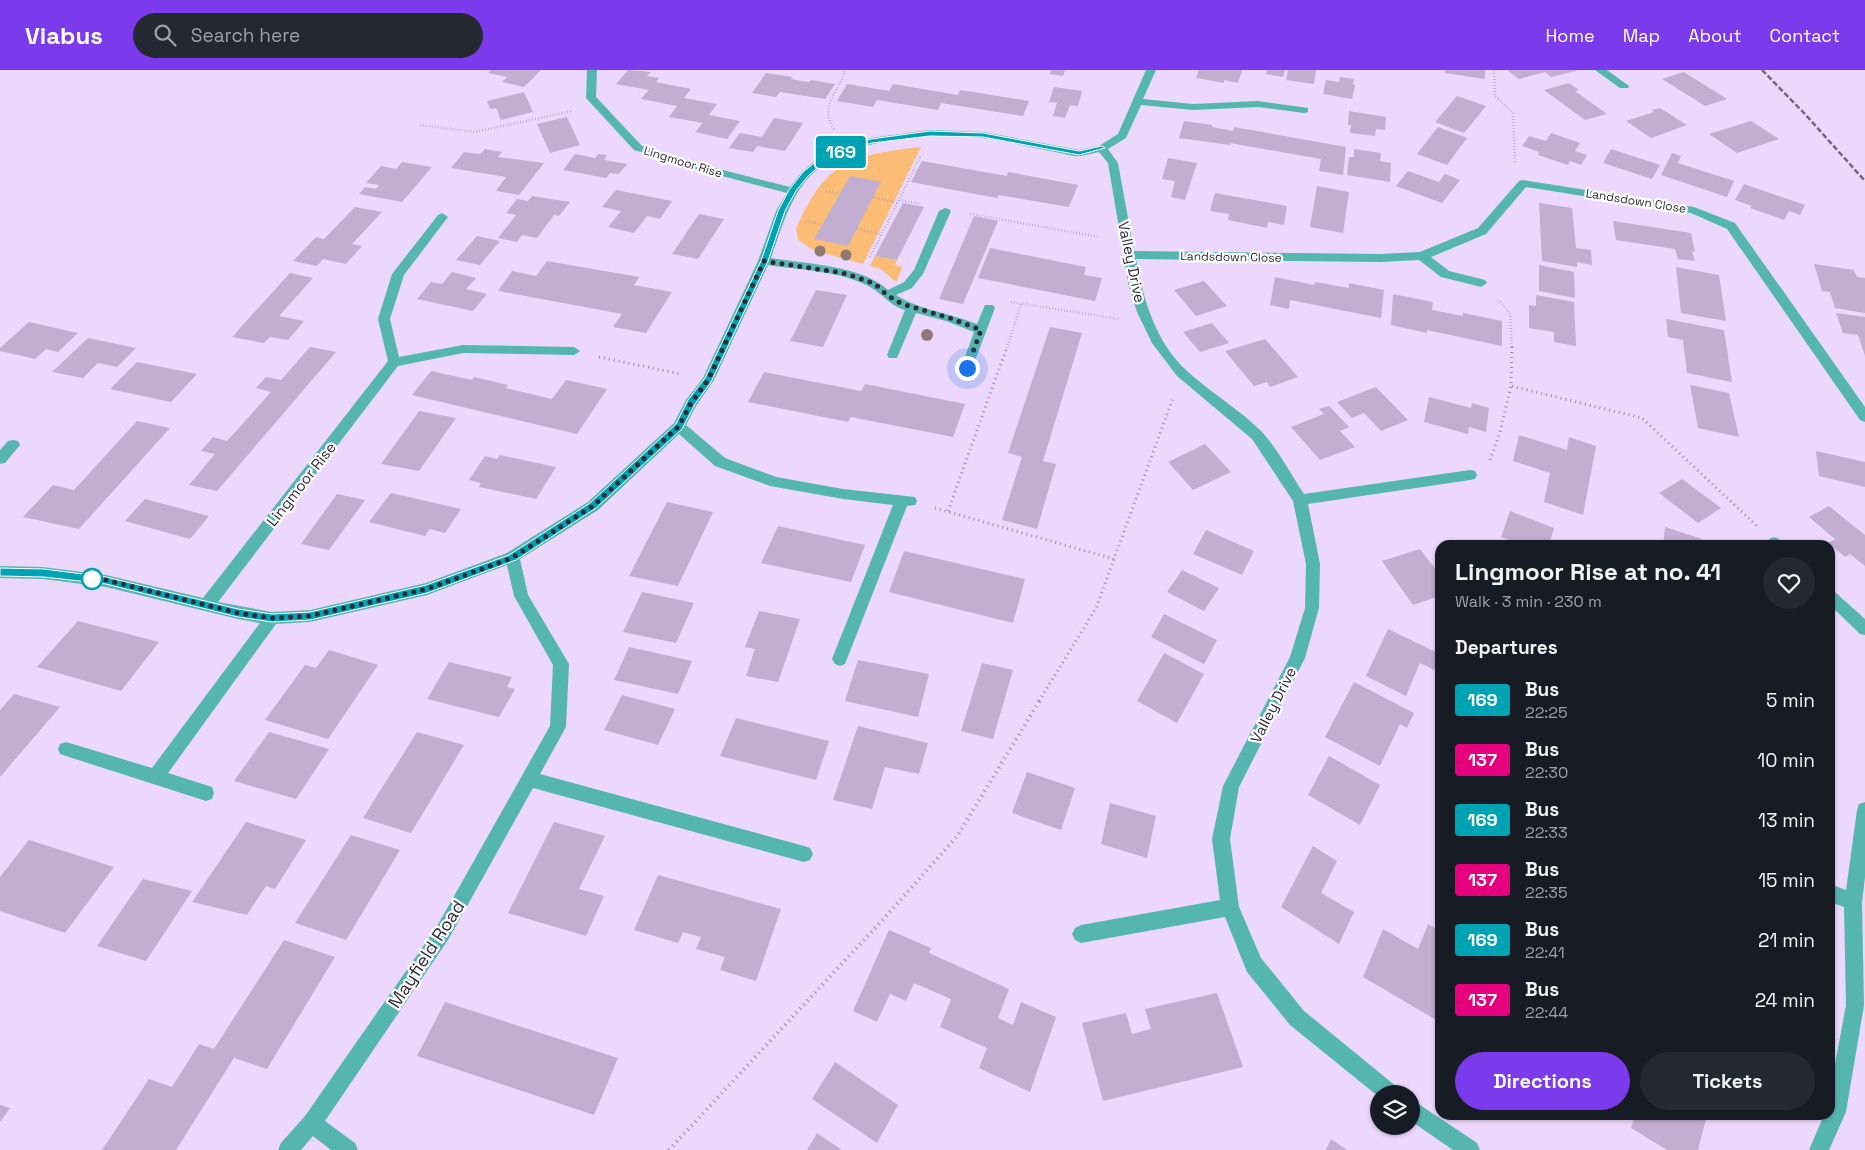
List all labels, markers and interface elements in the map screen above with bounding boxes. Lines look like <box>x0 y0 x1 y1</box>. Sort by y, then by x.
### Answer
search box <box>133 13 483 58</box>
text: Viabus <box>25 20 103 51</box>
icon: search <box>151 21 179 49</box>
text: Search here <box>191 23 300 48</box>
text: Home <box>1546 24 1595 47</box>
text: Map <box>1623 24 1660 47</box>
text: About <box>1688 24 1742 47</box>
text: Contact <box>1770 24 1840 47</box>
line badge: 169 <box>812 136 870 168</box>
text: 169 <box>826 140 856 163</box>
street label: Lingmoor Rise <box>642 142 724 182</box>
street label: Landsdown Close <box>1585 185 1687 217</box>
street label: Valley Drive <box>1114 220 1150 304</box>
street label: Landsdown Close <box>1180 248 1282 266</box>
your location <box>955 356 980 381</box>
street label: Lingmoor Rise <box>262 438 340 530</box>
text: Lingmoor Rise at no. 41 <box>1455 556 1721 587</box>
button: heart <box>1763 557 1815 609</box>
unlabelled marker <box>81 568 103 590</box>
text: Walk · 3 min · 230 m <box>1455 591 1602 612</box>
text: Departures <box>1455 635 1558 660</box>
street label: Valley Drive <box>1246 664 1300 746</box>
text: Bus <box>1525 677 1559 702</box>
text: 169 <box>1467 688 1498 711</box>
text: 5 min <box>1766 688 1815 713</box>
text: 22:25 <box>1525 702 1568 723</box>
text: Bus <box>1525 737 1559 762</box>
text: 137 <box>1468 748 1497 771</box>
text: 10 min <box>1757 748 1815 773</box>
text: 22:30 <box>1525 762 1568 783</box>
text: Bus <box>1525 797 1559 822</box>
text: 169 <box>1467 808 1498 831</box>
text: 13 min <box>1758 808 1815 833</box>
text: 22:33 <box>1525 822 1568 843</box>
text: Bus <box>1525 857 1559 882</box>
text: 137 <box>1468 868 1497 891</box>
text: 15 min <box>1758 868 1815 893</box>
text: 22:35 <box>1525 882 1568 903</box>
street label: Mayfield Road <box>383 896 469 1012</box>
text: Bus <box>1525 917 1559 942</box>
text: 169 <box>1467 928 1498 951</box>
text: 21 min <box>1758 928 1815 953</box>
text: 22:41 <box>1525 942 1565 963</box>
text: Bus <box>1525 977 1559 1002</box>
text: 137 <box>1468 988 1497 1011</box>
text: 24 min <box>1755 988 1815 1013</box>
text: 22:44 <box>1525 1002 1568 1023</box>
button: Directions <box>1455 1052 1630 1110</box>
button: Tickets <box>1640 1052 1815 1110</box>
map controls <box>1370 1085 1420 1135</box>
button: layers <box>1370 1085 1420 1135</box>

